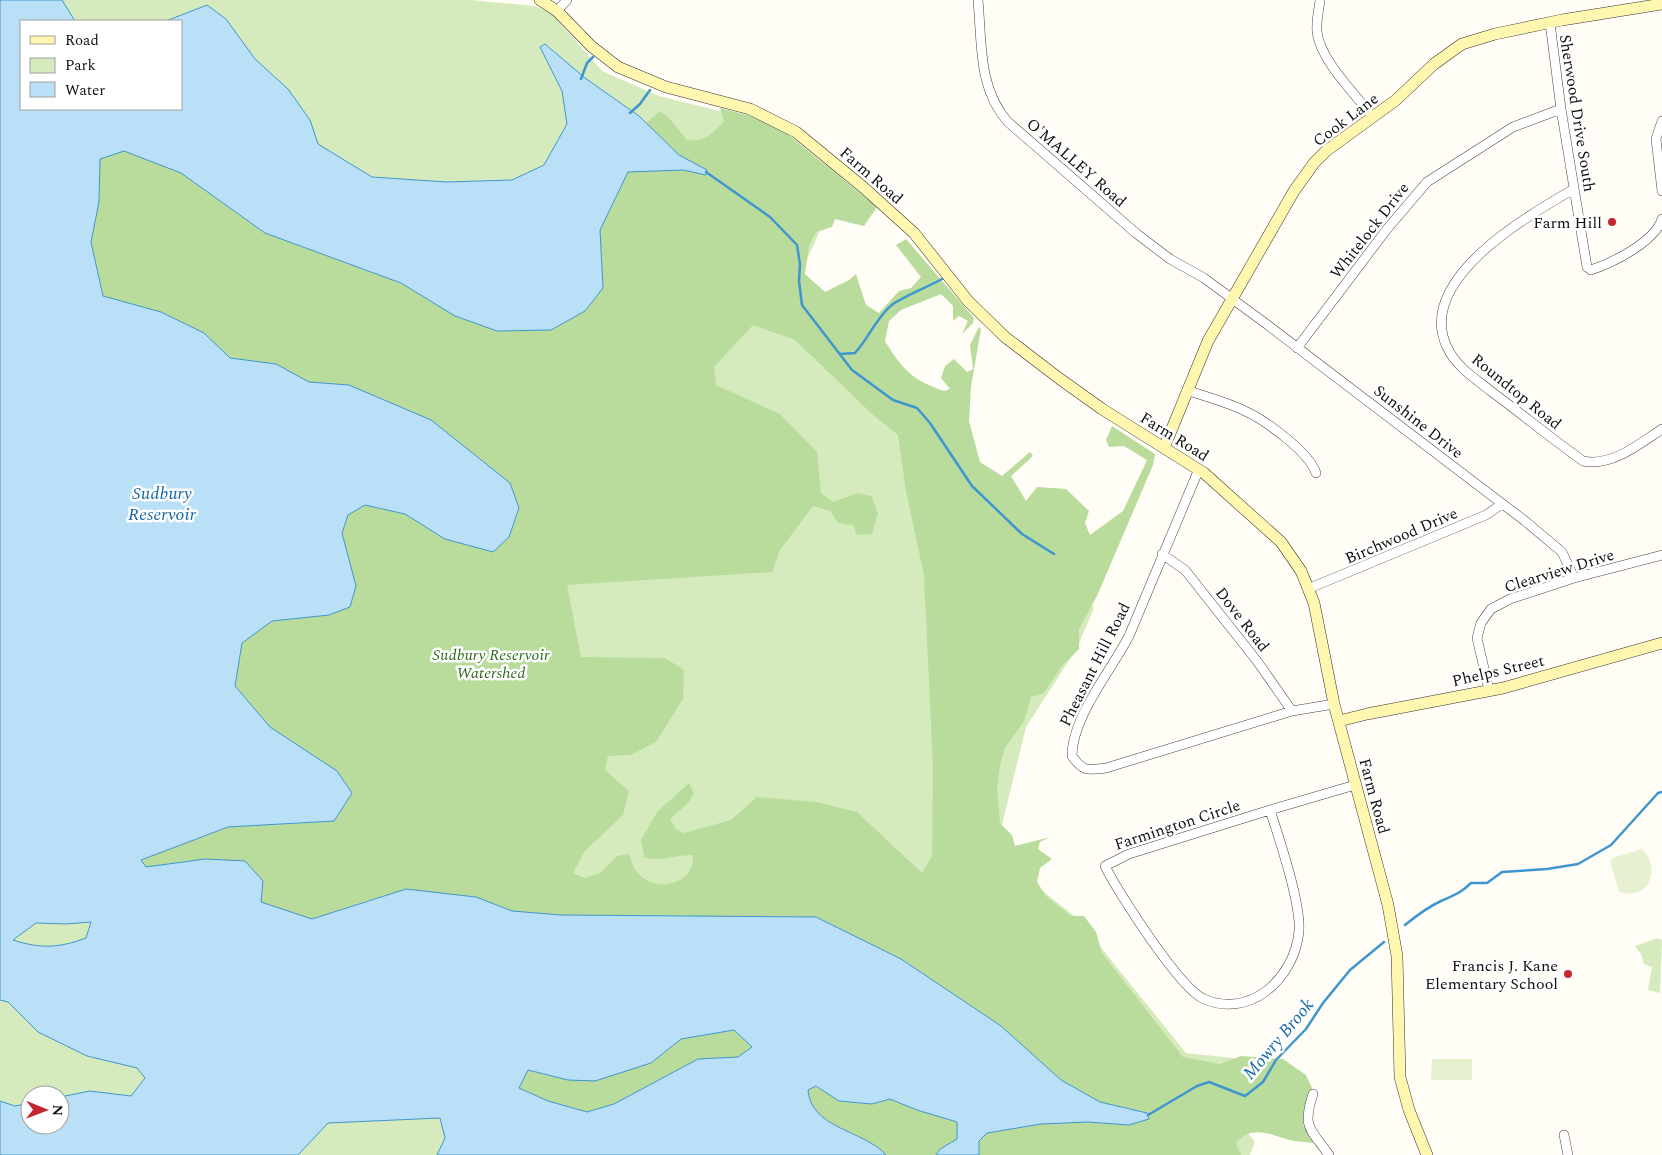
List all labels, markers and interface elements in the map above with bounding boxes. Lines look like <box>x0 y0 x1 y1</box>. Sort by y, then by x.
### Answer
legend <box>20 20 182 110</box>
text: Road <box>65 29 99 52</box>
street label: Sherwood Drive South <box>1553 33 1601 194</box>
text: Park <box>65 54 96 77</box>
text: Water <box>65 79 105 102</box>
street label: Cook Lane <box>1308 87 1384 153</box>
street label: O'MALLEY Road <box>1021 112 1132 213</box>
street label: Farm Road <box>834 141 909 210</box>
street label: Whitelock Drive <box>1324 177 1415 284</box>
place label: Farm Hill <box>1533 211 1602 235</box>
marker: Farm Hill <box>1606 216 1618 228</box>
street label: Roundtop Road <box>1466 348 1567 436</box>
street label: Sunshine Drive <box>1368 379 1468 465</box>
street label: Farm Road <box>1135 406 1214 468</box>
water label: Sudbury Reservoir <box>128 480 197 528</box>
street label: Birchwood Drive <box>1341 501 1461 570</box>
street label: Clearview Drive <box>1501 543 1617 599</box>
street label: Dove Road <box>1209 582 1275 657</box>
street label: Pheasant Hill Road <box>1053 598 1137 731</box>
park label: Sudbury Reservoir Watershed <box>432 643 550 685</box>
street label: Phelps Street <box>1450 649 1547 693</box>
street label: Farm Road <box>1352 756 1396 837</box>
street label: Farmington Circle <box>1111 793 1243 857</box>
place label: Francis J. Kane Elementary School <box>1425 954 1558 996</box>
marker: Francis J. Kane Elementary School <box>1562 968 1574 980</box>
water label: Mowry Brook <box>1236 992 1321 1086</box>
north arrow <box>20 1085 70 1135</box>
text: N <box>47 1104 68 1116</box>

